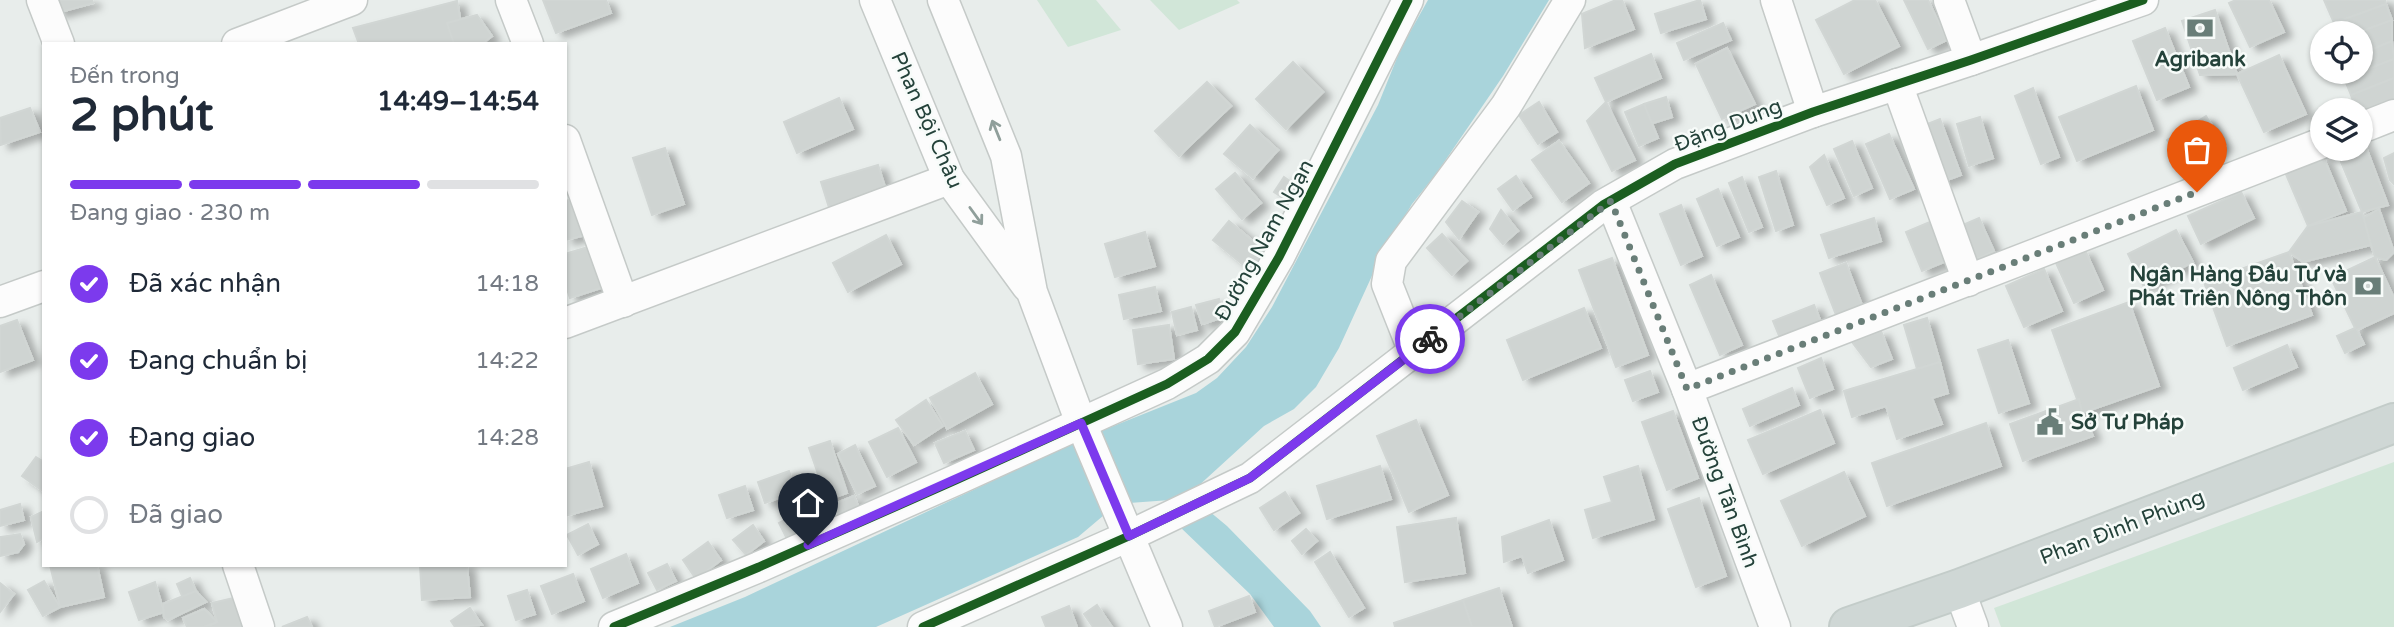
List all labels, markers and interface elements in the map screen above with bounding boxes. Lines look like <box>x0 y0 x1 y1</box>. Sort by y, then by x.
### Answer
bank icon: Agribank <box>2185 13 2215 43</box>
map controls <box>2310 21 2373 161</box>
button: locate <box>2310 21 2373 84</box>
place label: Agribank <box>2154 47 2246 72</box>
street label: Phan Bội Châu <box>885 48 968 192</box>
text: Đến trong <box>70 62 180 90</box>
text: 14:49–14:54 <box>377 86 539 117</box>
text: 2 phút <box>70 88 213 143</box>
street label: Đặng Dung <box>1671 93 1786 157</box>
button: layers <box>2310 98 2373 161</box>
one-way arrow <box>988 119 1001 141</box>
pin <box>2167 120 2227 192</box>
icon: bag <box>2178 131 2216 169</box>
street label: Đường Nam Ngạn <box>1210 155 1319 325</box>
text: Đang giao · 230 m <box>70 199 270 227</box>
one-way arrow <box>969 206 984 225</box>
place label: Ngân Hàng Đầu Tư và Phát Triên Nông Thôn <box>2128 262 2347 311</box>
icon: check <box>70 265 108 303</box>
text: Đã xác nhận <box>129 268 281 299</box>
text: 14:18 <box>475 270 539 298</box>
bank icon: Ngân Hàng Đầu Tư và Phát Triên Nông Thôn <box>2353 271 2383 301</box>
courier <box>1395 304 1465 374</box>
icon: bike <box>1411 320 1449 358</box>
icon: check <box>70 342 108 380</box>
text: Đang chuẩn bị <box>129 345 308 376</box>
text: 14:22 <box>475 347 539 375</box>
public building icon: Sở Tư Pháp <box>2035 407 2065 437</box>
place label: Sở Tư Pháp <box>2071 410 2184 435</box>
street label: Đường Tân Bình <box>1686 413 1764 571</box>
icon: check <box>70 419 108 457</box>
text: Đang giao <box>129 422 255 453</box>
text: 14:28 <box>475 424 539 452</box>
pin <box>778 473 838 545</box>
icon: home <box>789 484 827 522</box>
street label: Phan Đình Phùng <box>2036 485 2208 570</box>
text: Đã giao <box>129 499 223 530</box>

